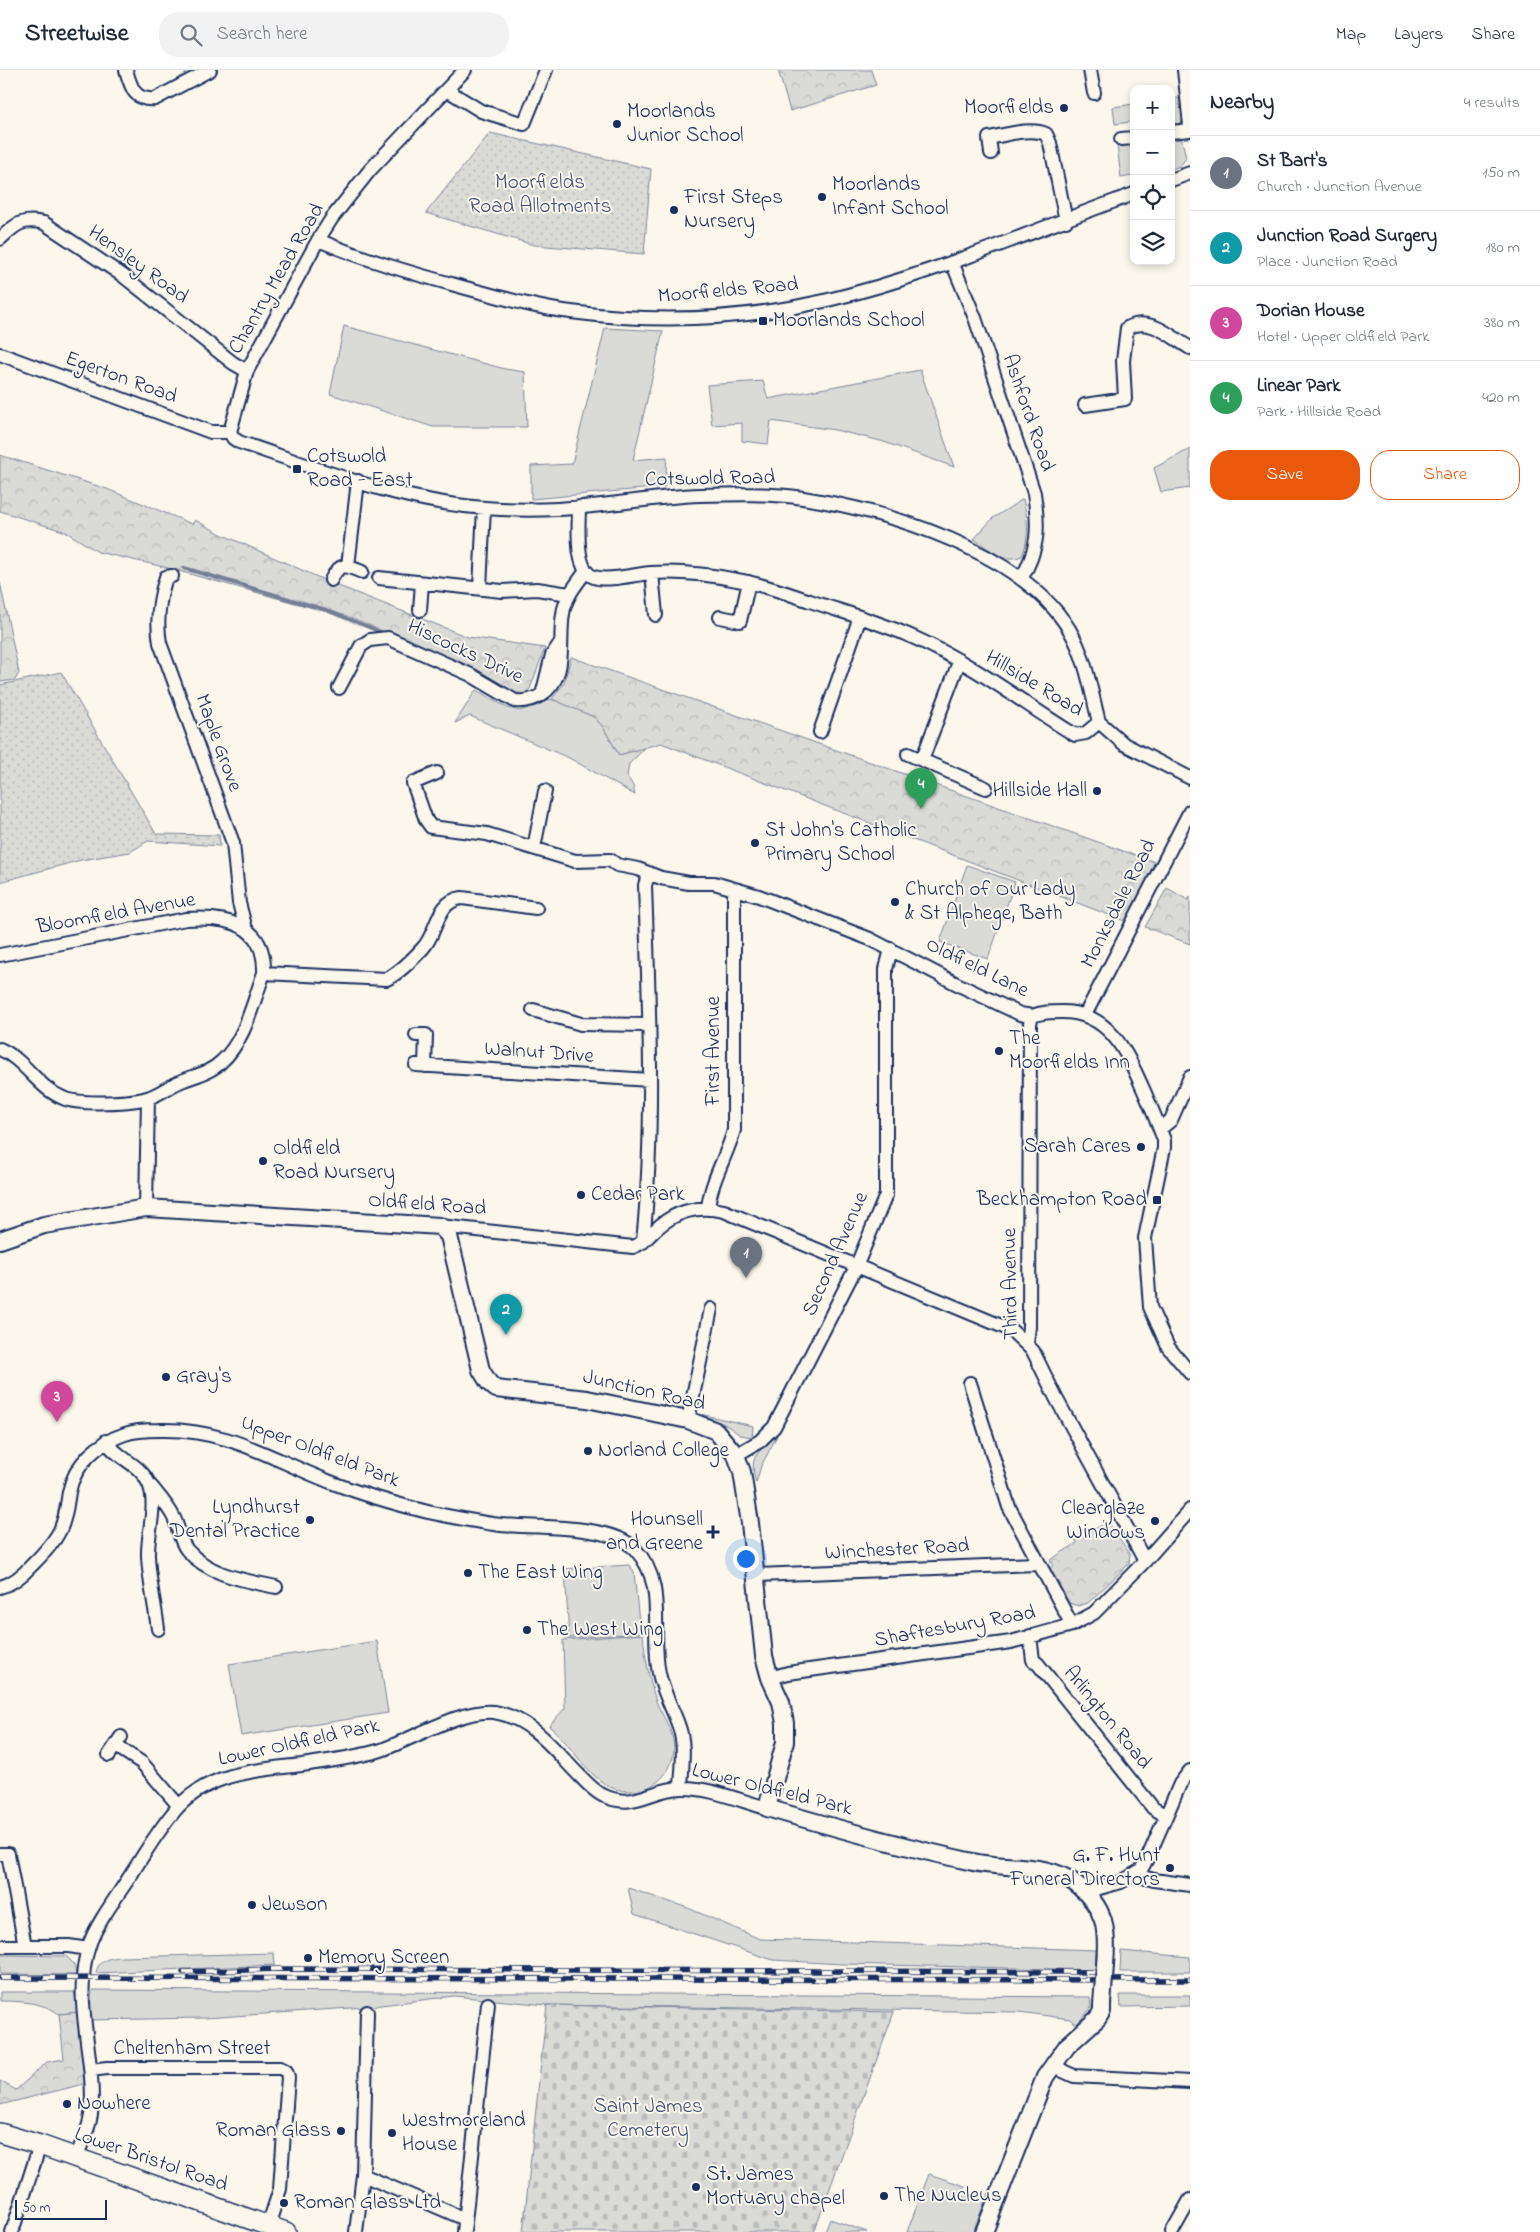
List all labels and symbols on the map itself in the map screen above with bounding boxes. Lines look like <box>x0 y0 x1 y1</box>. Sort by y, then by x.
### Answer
place label: Moorfields <box>964 93 1054 123</box>
place label: Moorlands Junior School <box>627 97 744 151</box>
marker: Moorfields <box>1058 102 1070 114</box>
marker: Moorlands Junior School <box>611 118 623 130</box>
park label: Moorfields Road Allotments <box>469 168 611 222</box>
place label: Moorlands Infant School <box>832 170 949 224</box>
place label: First Steps Nursery <box>683 183 783 239</box>
marker: Moorlands Infant School <box>816 191 828 203</box>
street label: Chantry Mead Road <box>222 198 334 361</box>
marker: First Steps Nursery <box>668 204 680 216</box>
street label: Hensley Road <box>80 218 195 314</box>
street label: Moorfields Road <box>656 270 800 312</box>
place label: Moorlands School <box>773 306 925 336</box>
marker: Moorlands School <box>757 315 769 327</box>
street label: Egerton Road <box>60 344 181 414</box>
street label: Ashford Road <box>994 350 1062 476</box>
place label: Cotswold Road - East <box>307 442 413 496</box>
marker: Cotswold Road - East <box>291 463 303 475</box>
street label: Cotswold Road <box>645 463 776 495</box>
street label: Hiscocks Drive <box>402 612 529 692</box>
street label: Hillside Road <box>979 643 1089 725</box>
street label: Maple Grove <box>186 690 250 797</box>
pin: 4 <box>905 768 937 809</box>
place label: Hillside Hall <box>992 776 1087 806</box>
marker: Hillside Hall <box>1091 785 1103 797</box>
place label: St John's Catholic Primary School <box>765 816 917 872</box>
street label: Monksdale Road <box>1074 834 1164 974</box>
marker: St John's Catholic Primary School <box>749 837 761 849</box>
place label: Church of Our Lady & St Alphege, Bath <box>905 875 1076 931</box>
street label: Bloomfield Avenue <box>33 885 198 943</box>
marker: Church of Our Lady & St Alphege, Bath <box>889 896 901 908</box>
street label: Oldfield Lane <box>920 930 1034 1006</box>
street label: First Avenue <box>699 996 729 1107</box>
place label: The Moorfields Inn <box>1009 1024 1130 1078</box>
street label: Walnut Drive <box>483 1034 595 1072</box>
marker: The Moorfields Inn <box>993 1045 1005 1057</box>
place label: Sarah Cares <box>1024 1132 1131 1162</box>
place label: Oldfield Road Nursery <box>273 1134 395 1190</box>
marker: Sarah Cares <box>1135 1141 1147 1153</box>
marker: Oldfield Road Nursery <box>257 1155 269 1167</box>
place label: Cedar Park <box>591 1180 686 1210</box>
place label: Beckhampton Road <box>976 1185 1147 1215</box>
street label: Oldfield Road <box>367 1186 487 1224</box>
street label: Second Avenue <box>795 1186 877 1321</box>
marker: Cedar Park <box>575 1189 587 1201</box>
marker: Beckhampton Road <box>1151 1194 1163 1206</box>
street label: Third Avenue <box>995 1227 1027 1340</box>
pin: 1 <box>730 1237 762 1278</box>
pin: 2 <box>490 1294 522 1335</box>
place label: Gray's <box>176 1362 232 1394</box>
street label: Junction Road <box>580 1362 708 1420</box>
marker: Gray's <box>160 1371 172 1383</box>
pin: 3 <box>41 1381 73 1422</box>
street label: Upper Oldfield Park <box>236 1408 404 1496</box>
place label: Norland College <box>598 1436 730 1468</box>
marker: Norland College <box>582 1445 594 1457</box>
place label: Lyndhurst Dental Practice <box>169 1493 301 1547</box>
place label: Clearglaze Windows <box>1061 1494 1146 1548</box>
place label: Hounsell and Greene <box>606 1505 704 1559</box>
marker: Lyndhurst Dental Practice <box>304 1514 316 1526</box>
marker: Clearglaze Windows <box>1149 1515 1161 1527</box>
marker: Hounsell and Greene <box>707 1526 719 1538</box>
street label: Winchester Road <box>824 1531 970 1569</box>
your location <box>733 1546 759 1572</box>
place label: The East Wing <box>478 1558 603 1590</box>
marker: The East Wing <box>462 1567 474 1579</box>
street label: Shaftesbury Road <box>872 1598 1038 1658</box>
place label: The West Wing <box>537 1615 663 1647</box>
marker: The West Wing <box>521 1624 533 1636</box>
street label: Arlington Road <box>1054 1660 1158 1778</box>
street label: Lower Oldfield Park <box>216 1711 383 1775</box>
street label: Lower Oldfield Park <box>689 1756 856 1825</box>
place label: G. F. Hunt Funeral Directors <box>1009 1841 1160 1895</box>
marker: G. F. Hunt Funeral Directors <box>1164 1862 1176 1874</box>
place label: Jewson <box>262 1890 327 1920</box>
marker: Jewson <box>246 1899 258 1911</box>
place label: Memory Screen <box>318 1943 449 1975</box>
marker: Memory Screen <box>302 1952 314 1964</box>
street label: Cheltenham Street <box>113 2034 271 2064</box>
place label: Nowhere <box>77 2089 151 2119</box>
park label: Saint James Cemetery <box>593 2092 703 2148</box>
marker: Nowhere <box>61 2098 73 2110</box>
place label: Westmoreland House <box>402 2106 526 2160</box>
place label: Roman Glass <box>216 2116 331 2146</box>
street label: Lower Bristol Road <box>70 2120 232 2200</box>
marker: Roman Glass <box>335 2125 347 2137</box>
marker: Westmoreland House <box>386 2127 398 2139</box>
place label: St. James Mortuary chapel <box>706 2160 845 2216</box>
marker: St. James Mortuary chapel <box>690 2181 702 2193</box>
place label: The Nucleus <box>894 2181 1002 2211</box>
place label: Roman Glass Ltd <box>294 2188 441 2218</box>
marker: The Nucleus <box>878 2190 890 2202</box>
scale bar <box>15 2197 108 2220</box>
marker: Roman Glass Ltd <box>278 2197 290 2209</box>

